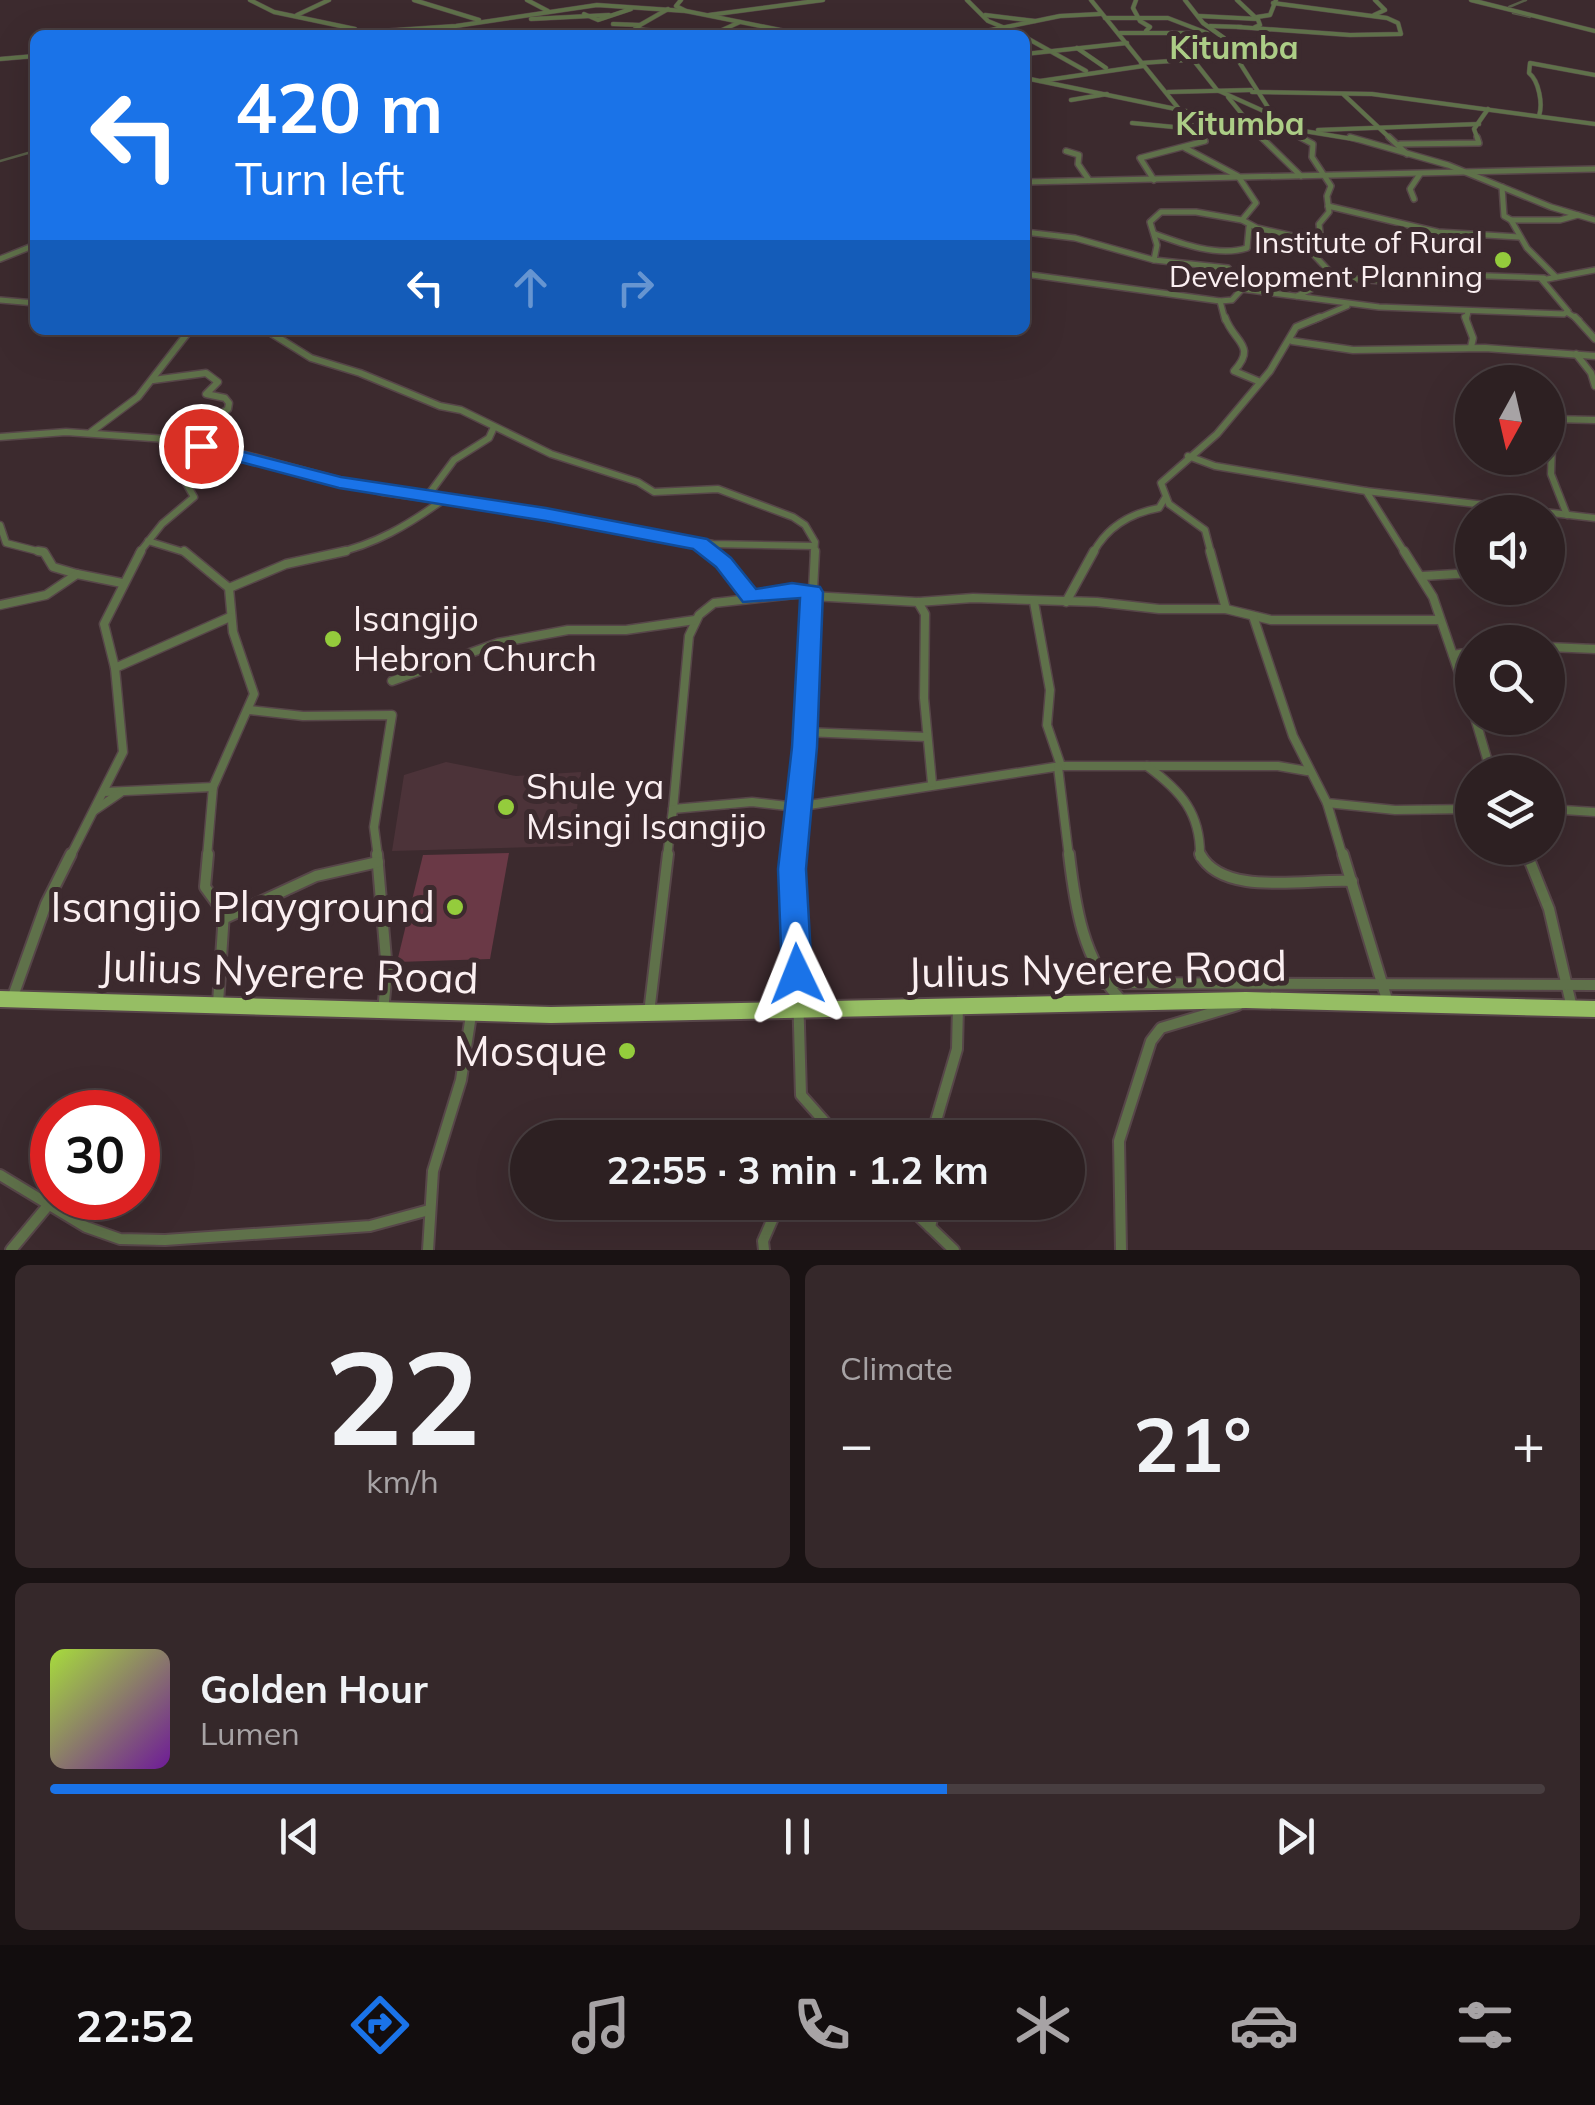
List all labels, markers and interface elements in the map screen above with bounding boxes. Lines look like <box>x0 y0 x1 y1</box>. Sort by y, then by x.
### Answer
district label: Kitumba <box>1169 27 1299 67</box>
text: 420 m <box>235 63 443 151</box>
icon: left <box>70 70 200 200</box>
district label: Kitumba <box>1175 103 1305 143</box>
text: Turn left <box>235 150 404 206</box>
place label: Institute of Rural Development Planning <box>1169 223 1483 295</box>
marker: Institute of Rural Development Planning <box>1492 249 1514 271</box>
icon: left <box>398 260 453 315</box>
icon: ahead <box>503 260 558 315</box>
icon: right <box>608 260 663 315</box>
north arrow <box>1455 365 1565 475</box>
map controls <box>1455 365 1565 865</box>
pin <box>159 404 244 489</box>
icon: arrive <box>174 419 229 474</box>
button: sound <box>1455 495 1565 605</box>
place label: Isangijo Hebron Church <box>353 596 597 680</box>
button: search <box>1455 625 1565 735</box>
marker: Isangijo Hebron Church <box>322 628 344 650</box>
button: layers <box>1455 755 1565 865</box>
place label: Shule ya Msingi Isangijo <box>526 764 767 848</box>
marker: Shule ya Msingi Isangijo <box>495 796 517 818</box>
place label: Isangijo Playground <box>51 880 435 933</box>
marker: Isangijo Playground <box>444 896 466 918</box>
position arrow <box>745 922 849 1026</box>
street label: Julius Nyerere Road <box>98 938 480 1005</box>
street label: Julius Nyerere Road <box>907 939 1287 998</box>
place label: Mosque <box>454 1024 607 1077</box>
marker: Mosque <box>616 1040 638 1062</box>
speed limit sign: 30 <box>30 1090 160 1220</box>
text: 22:55 · 3 min · 1.2 km <box>606 1146 989 1194</box>
text: 22 <box>324 1314 481 1478</box>
text: Climate <box>840 1348 953 1388</box>
text: 21° <box>1133 1397 1252 1491</box>
text: − <box>840 1409 873 1478</box>
text: + <box>1512 1409 1545 1478</box>
text: km/h <box>366 1461 439 1501</box>
text: Golden Hour <box>200 1665 428 1713</box>
text: Lumen <box>200 1713 300 1753</box>
icon: previous <box>272 1809 327 1864</box>
icon: pause <box>770 1809 825 1864</box>
icon: next <box>1268 1809 1323 1864</box>
icon: directions <box>345 1990 415 2060</box>
icon: music <box>566 1990 636 2060</box>
icon: phone <box>787 1990 857 2060</box>
icon: climate <box>1008 1990 1078 2060</box>
icon: car <box>1229 1990 1299 2060</box>
icon: filters <box>1450 1990 1520 2060</box>
text: 22:52 <box>75 1997 195 2053</box>

